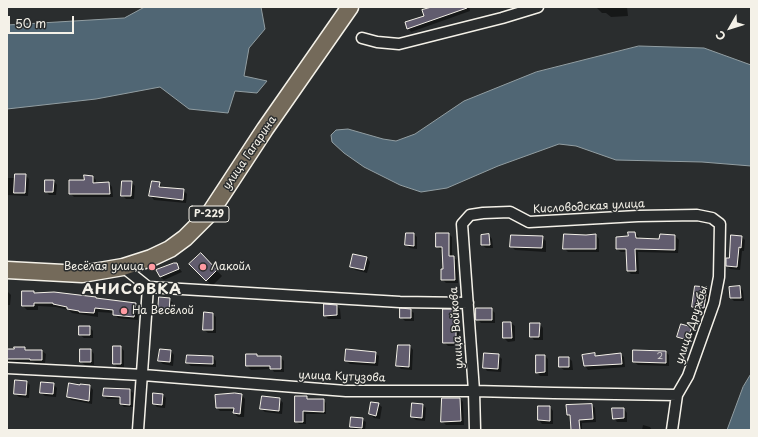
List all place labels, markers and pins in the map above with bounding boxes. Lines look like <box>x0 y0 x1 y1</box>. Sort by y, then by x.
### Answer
place label: Весёлая улица <box>64 260 144 274</box>
place label: Лакойл <box>211 260 251 274</box>
marker: Весёлая улица <box>147 262 157 272</box>
marker: Лакойл <box>198 262 208 272</box>
place label: На Весёлой <box>132 304 194 318</box>
marker: На Весёлой <box>119 306 129 316</box>

